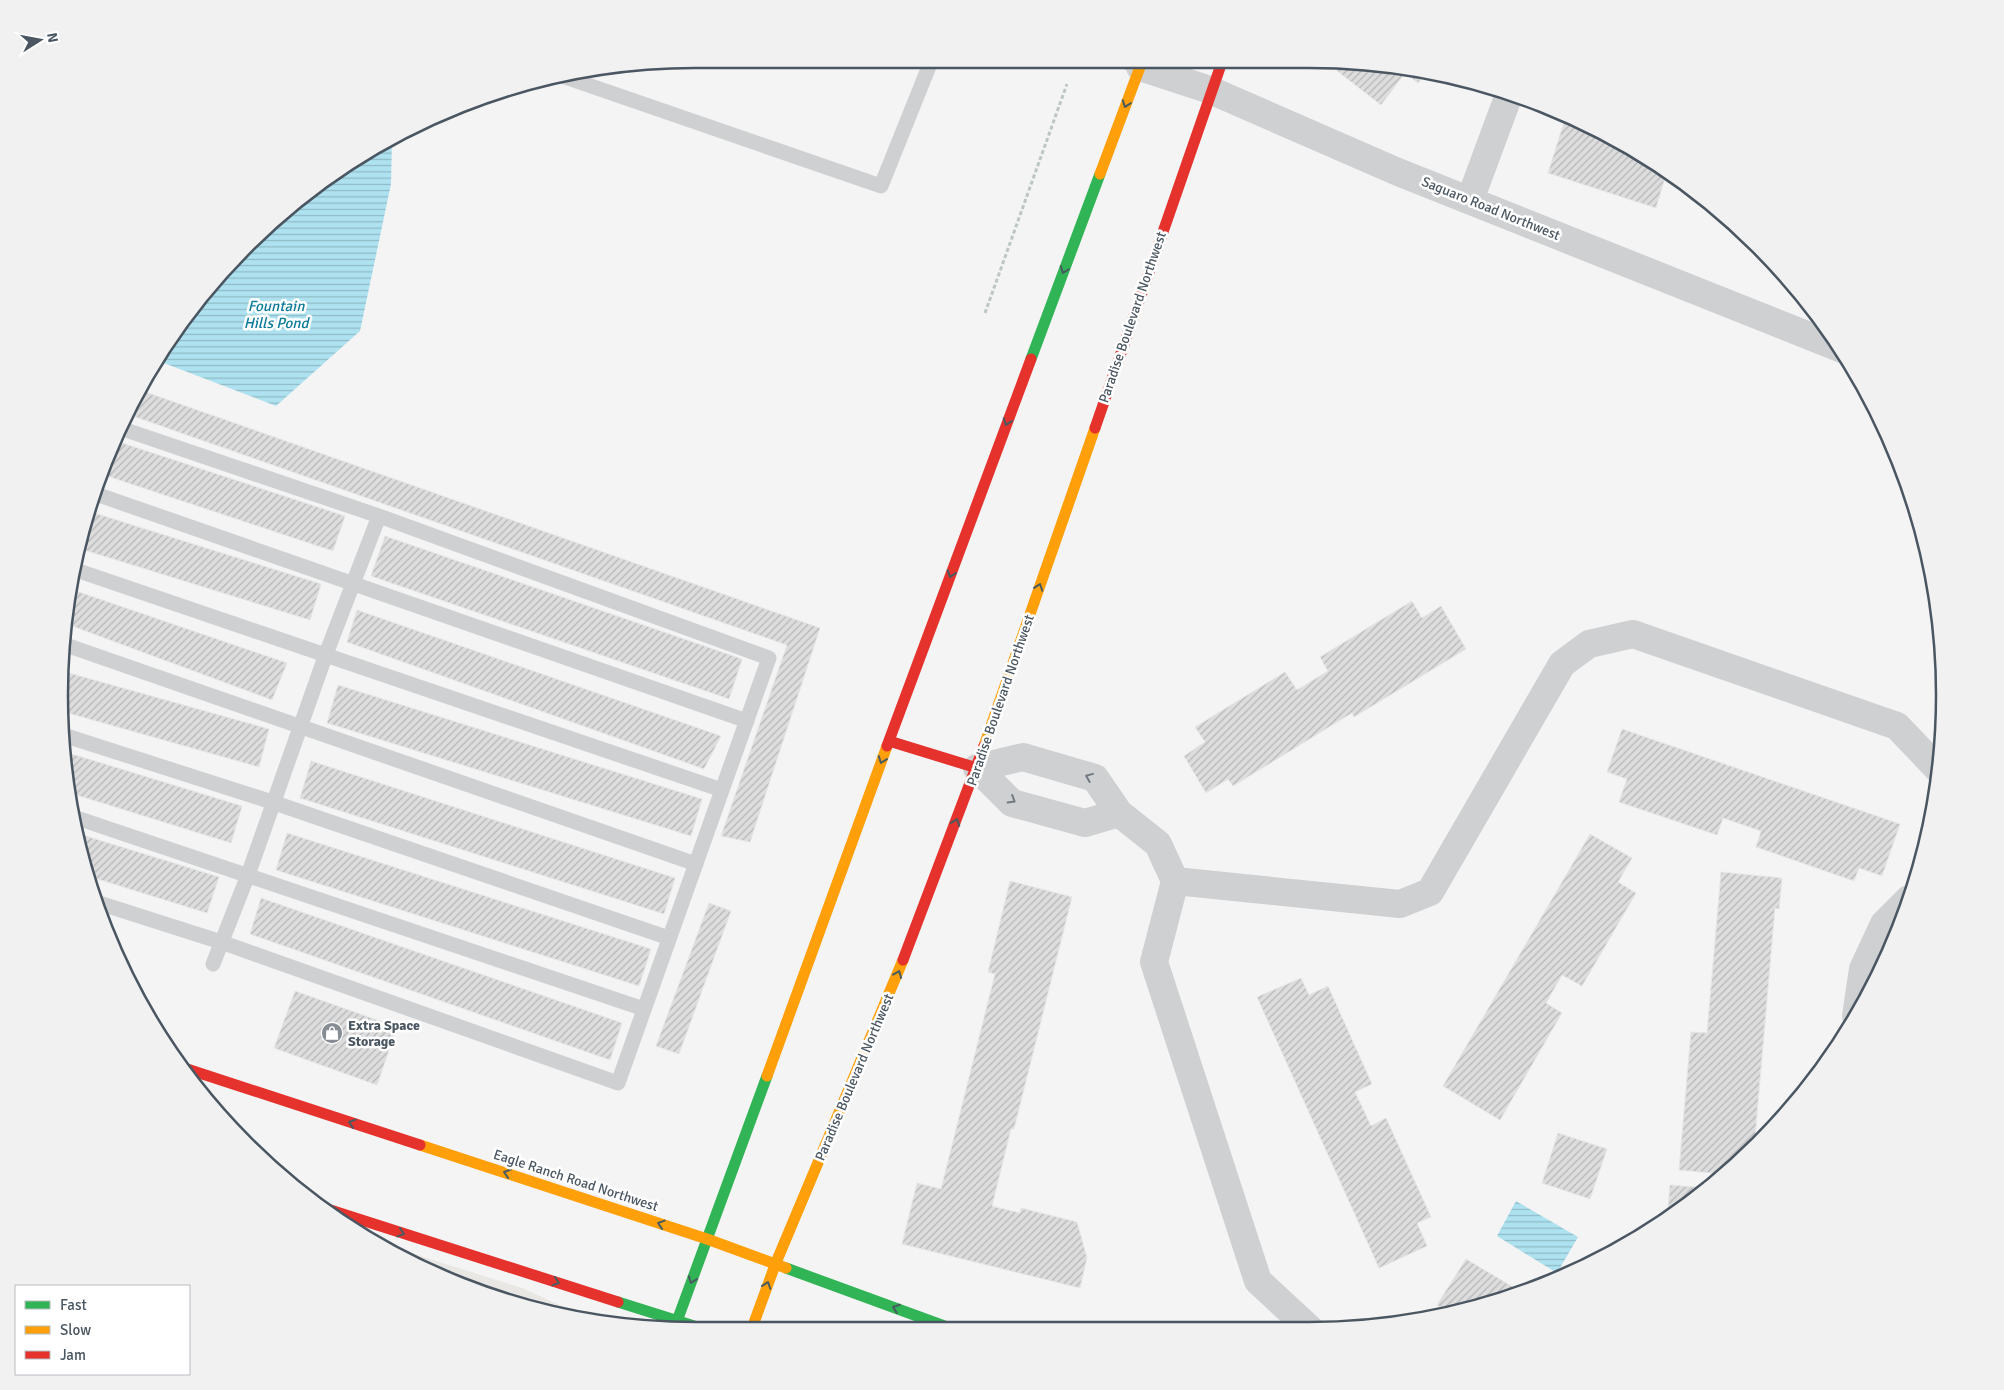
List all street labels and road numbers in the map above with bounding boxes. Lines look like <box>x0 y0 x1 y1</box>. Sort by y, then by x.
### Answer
street label: Saguaro Road Northwest <box>1419 173 1563 244</box>
street label: Paradise Boulevard Northwest <box>1095 229 1170 405</box>
street label: Paradise Boulevard Northwest <box>963 612 1038 788</box>
street label: Paradise Boulevard Northwest <box>811 991 897 1163</box>
street label: Eagle Ranch Road Northwest <box>491 1146 660 1215</box>

